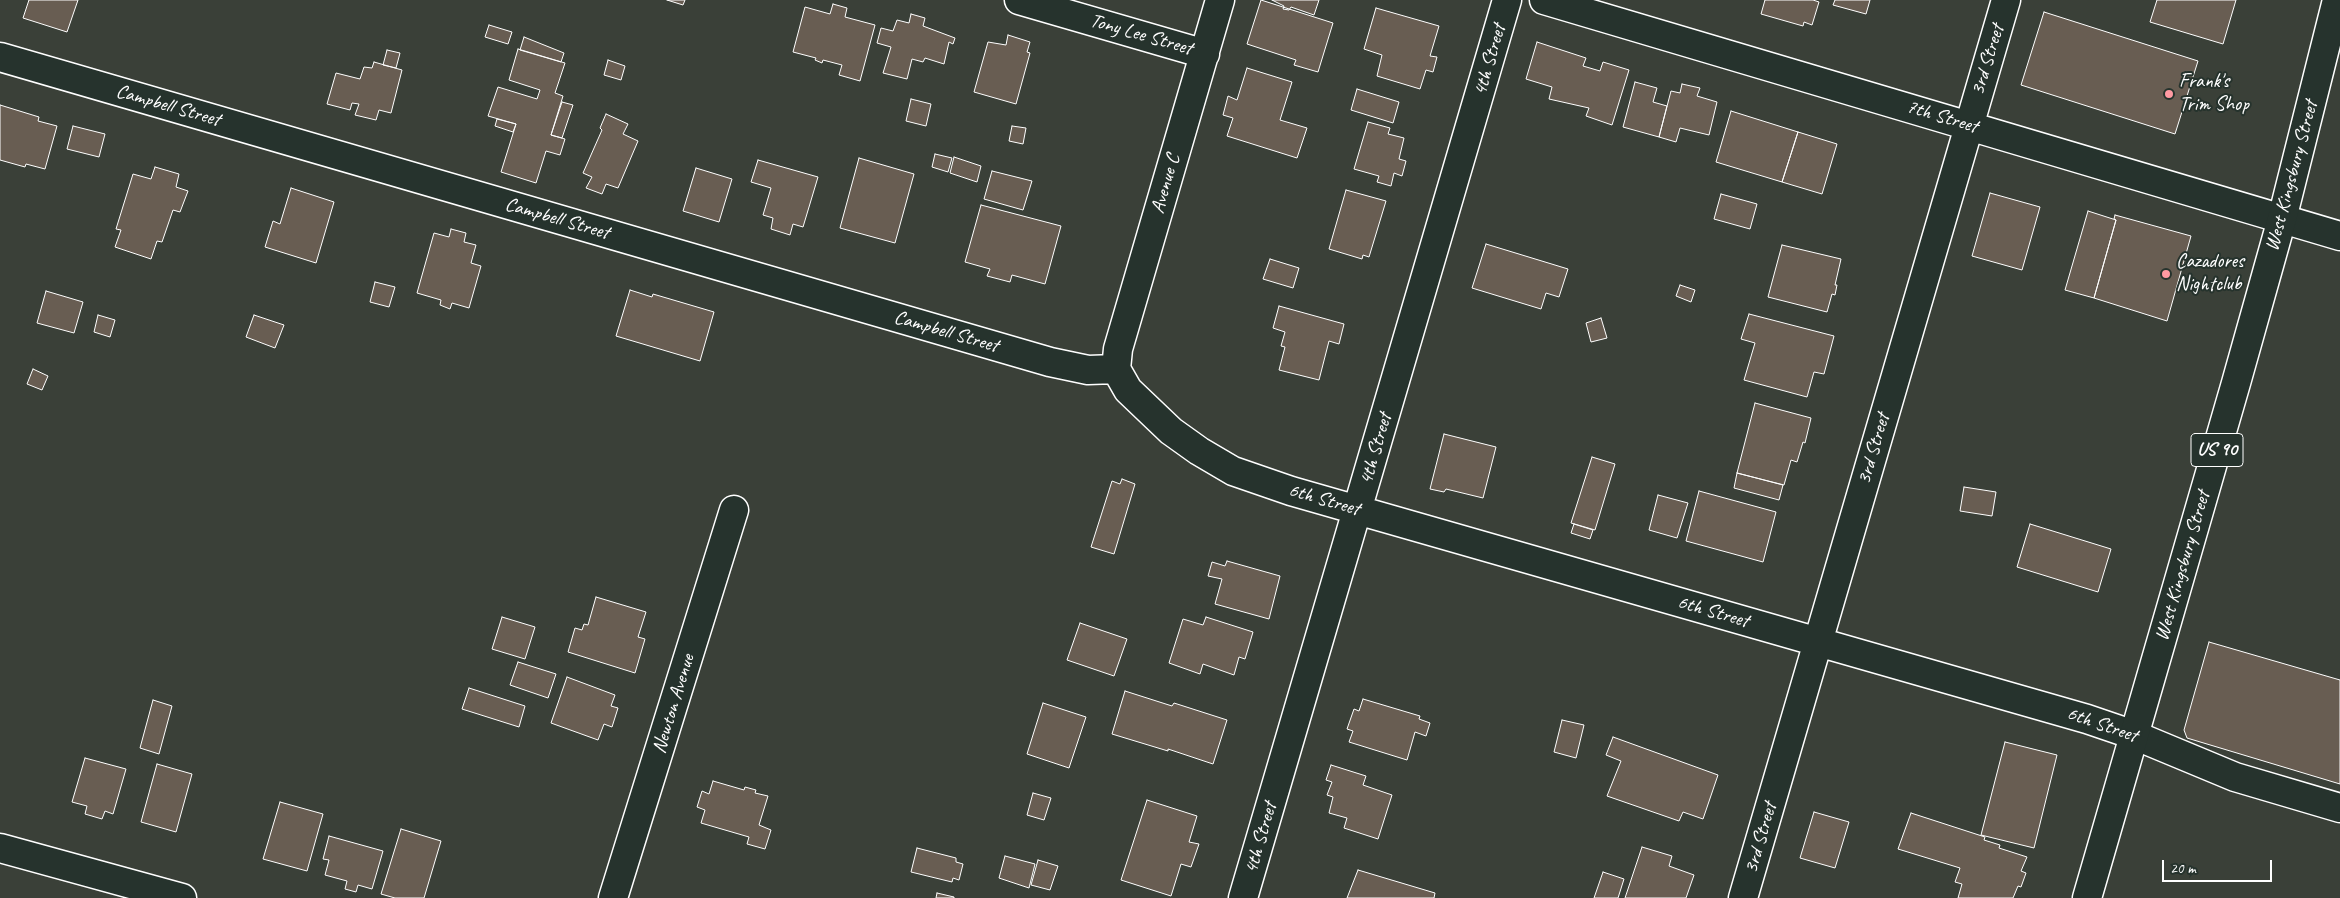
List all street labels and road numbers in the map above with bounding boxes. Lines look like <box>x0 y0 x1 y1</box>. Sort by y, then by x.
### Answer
street label: Tony Lee Street <box>1087 9 1195 61</box>
street label: 4th Street <box>1468 22 1512 98</box>
street label: 3rd Street <box>1966 22 2010 98</box>
street label: Campbell Street <box>113 80 223 132</box>
street label: 7th Street <box>1904 95 1980 139</box>
street label: West Kingsbury Street <box>2260 98 2324 254</box>
street label: Avenue C <box>1146 152 1186 216</box>
street label: Campbell Street <box>502 193 612 245</box>
street label: Campbell Street <box>891 306 1001 358</box>
street label: 4th Street <box>1354 411 1398 487</box>
street label: 3rd Street <box>1852 411 1896 487</box>
road number: US 90 <box>2191 434 2243 466</box>
street label: 6th Street <box>1286 478 1362 522</box>
street label: West Kingsbury Street <box>2150 488 2216 644</box>
street label: 6th Street <box>1675 590 1751 634</box>
street label: Newton Avenue <box>648 651 700 757</box>
street label: 6th Street <box>2064 702 2140 748</box>
street label: 4th Street <box>1239 800 1283 876</box>
street label: 3rd Street <box>1739 800 1783 876</box>

